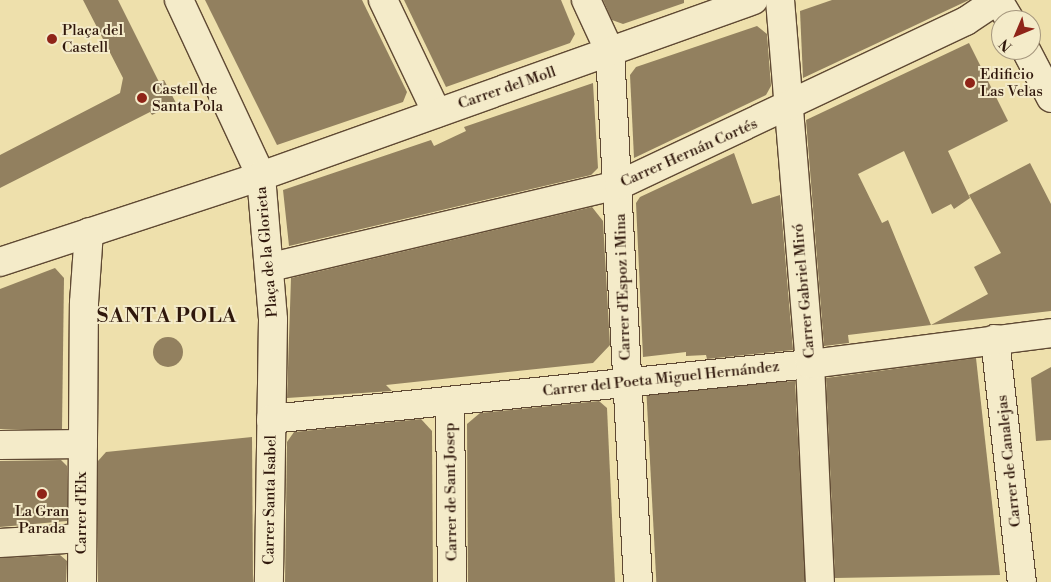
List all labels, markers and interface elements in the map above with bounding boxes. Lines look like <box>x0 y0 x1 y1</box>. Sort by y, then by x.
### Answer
north arrow <box>991 10 1041 60</box>
place label: Plaça del Castell <box>62 21 123 56</box>
marker: Plaça del Castell <box>46 33 58 45</box>
text: N <box>996 35 1016 55</box>
street label: Carrer del Moll <box>456 63 558 113</box>
place label: Edificio Las Velas <box>980 65 1043 100</box>
marker: Edificio Las Velas <box>964 77 976 89</box>
place label: Castell de Santa Pola <box>152 80 223 115</box>
marker: Castell de Santa Pola <box>136 92 148 104</box>
street label: Carrer Hernán Cortés <box>618 115 760 191</box>
street label: Plaça de la Glorieta <box>252 186 282 318</box>
street label: Carrer d'Espoz i Mina <box>611 213 635 361</box>
street label: Carrer Gabriel Miró <box>789 223 819 359</box>
district label: SANTA POLA <box>96 304 238 328</box>
street label: Carrer del Poeta Miguel Hernández <box>542 358 780 400</box>
street label: Carrer de Canalejas <box>993 394 1025 528</box>
street label: Carrer de Sant Josep <box>441 423 461 561</box>
street label: Carrer Santa Isabel <box>260 435 280 565</box>
street label: Carrer d'Elx <box>73 472 91 554</box>
marker: La Gran Parada <box>36 488 48 500</box>
place label: La Gran Parada <box>15 502 69 537</box>

